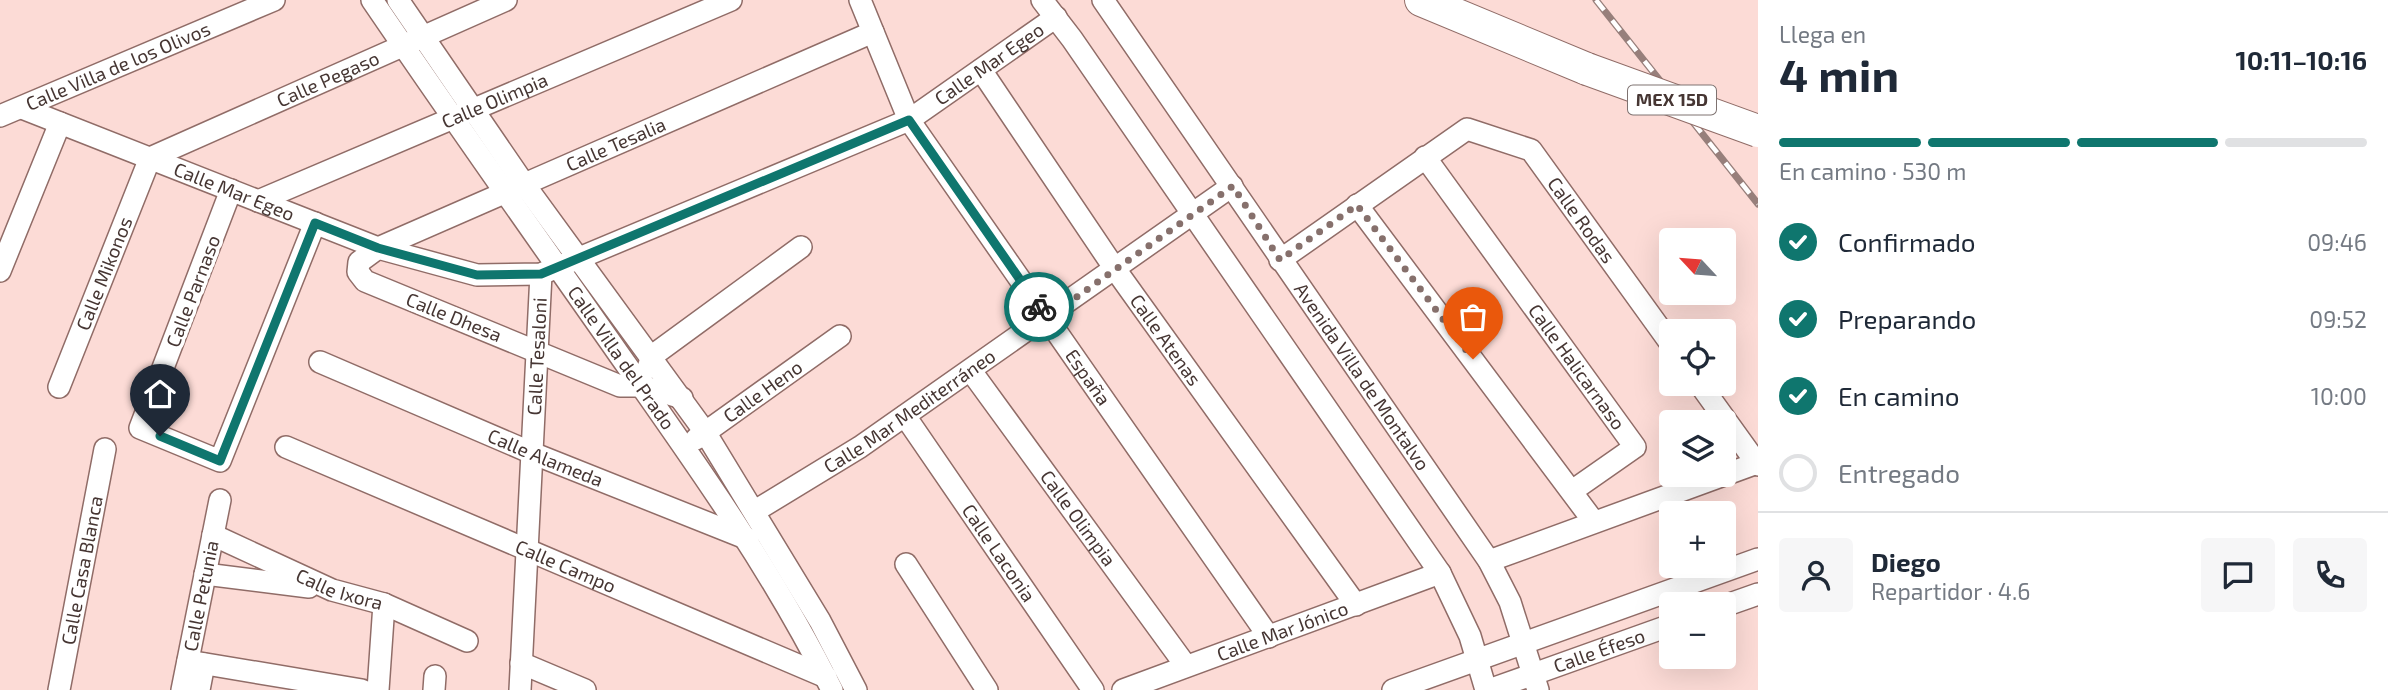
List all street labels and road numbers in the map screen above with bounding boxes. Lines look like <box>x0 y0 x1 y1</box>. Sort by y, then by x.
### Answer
street label: Calle Villa de los Olivos <box>22 16 213 115</box>
street label: Calle Mar Egeo <box>930 17 1048 109</box>
street label: Calle Pegaso <box>273 46 382 111</box>
street label: Calle Olimpia <box>438 67 551 133</box>
road number: MEX 15D <box>1628 86 1716 114</box>
street label: Calle Tesalia <box>562 112 669 176</box>
street label: Calle Mar Egeo <box>171 157 298 225</box>
street label: Calle Rodas <box>1543 172 1621 267</box>
street label: Calle Mikonos <box>71 213 136 334</box>
street label: Calle Parnaso <box>161 232 224 350</box>
street label: Avenida Villa de Montalvo <box>1290 278 1435 474</box>
street label: Calle Villa del Prado <box>563 281 680 434</box>
street label: Calle Dhesa <box>403 287 505 346</box>
street label: Calle Atenas <box>1126 289 1207 390</box>
street label: Calle Tesaloni <box>522 297 551 416</box>
street label: Calle Halicarnaso <box>1524 299 1631 434</box>
street label: Calle Mar Mediterráneo <box>819 344 999 478</box>
street label: España <box>1061 344 1116 409</box>
street label: Calle Heno <box>718 355 806 427</box>
street label: Calle Alameda <box>484 423 607 491</box>
street label: Calle Olimpia <box>1036 465 1121 570</box>
street label: Calle Casa Blanca <box>56 494 107 647</box>
street label: Calle Laconia <box>958 499 1041 606</box>
street label: Calle Campo <box>512 534 620 597</box>
street label: Calle Petunia <box>178 538 223 653</box>
street label: Calle Ixora <box>292 563 386 614</box>
street label: Calle Mar Jónico <box>1213 596 1351 665</box>
street label: Calle Éfeso <box>1550 623 1648 677</box>

